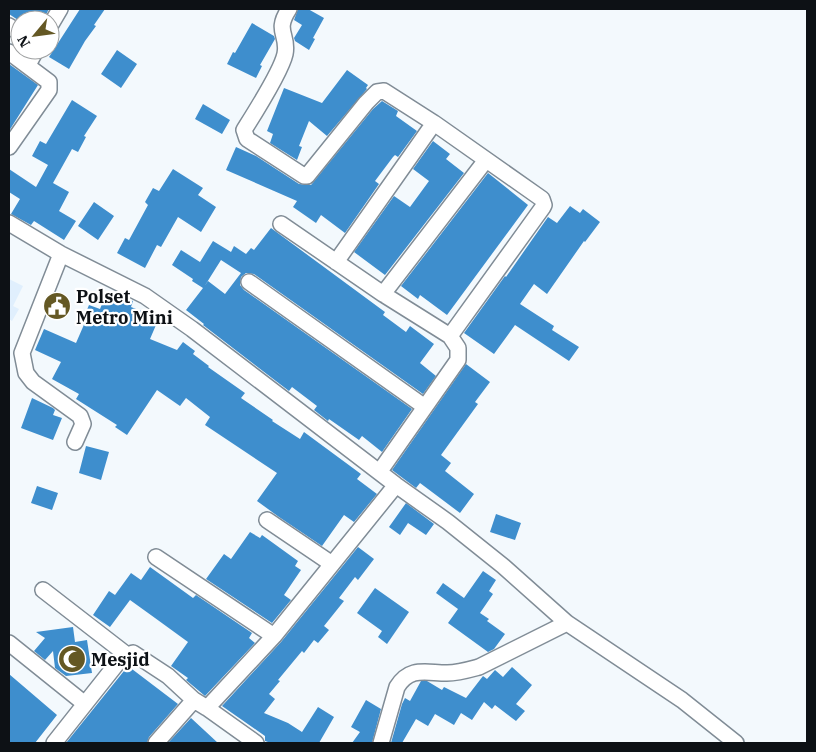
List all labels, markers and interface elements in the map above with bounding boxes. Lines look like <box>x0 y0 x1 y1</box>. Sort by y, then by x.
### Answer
north arrow <box>10 10 60 60</box>
text: N <box>13 32 34 51</box>
place label: Polset Metro Mini <box>76 285 173 329</box>
public building icon: Polset Metro Mini <box>42 291 72 321</box>
mosque icon: Mesjid <box>57 644 87 674</box>
place label: Mesjid <box>91 648 150 671</box>

